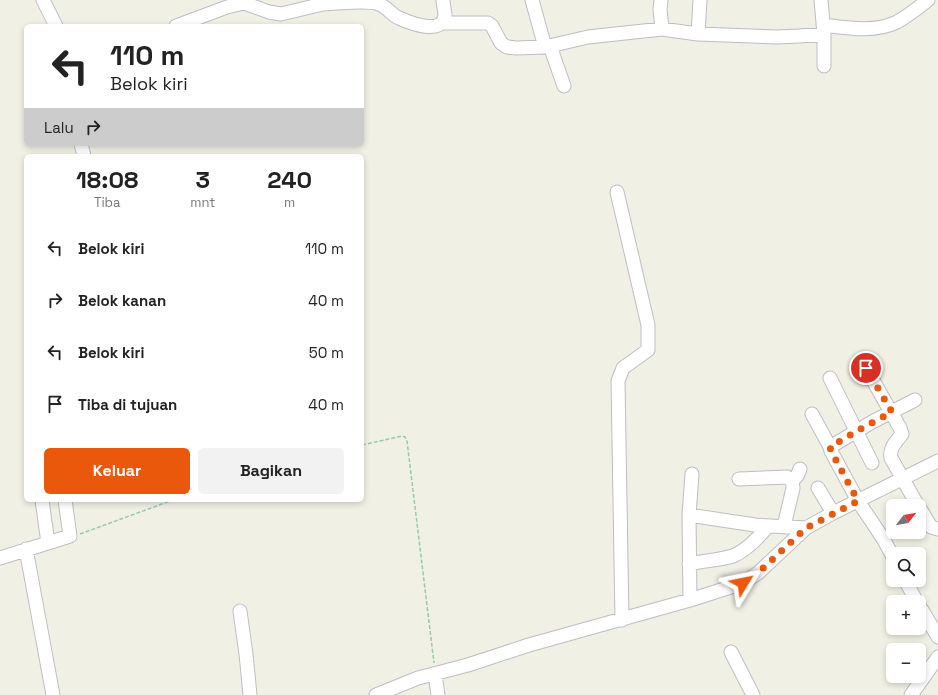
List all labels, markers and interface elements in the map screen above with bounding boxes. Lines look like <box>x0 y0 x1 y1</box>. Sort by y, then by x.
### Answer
text: 110 m <box>110 37 184 73</box>
icon: left <box>44 40 96 92</box>
text: Belok kiri <box>110 72 188 95</box>
icon: right <box>82 116 104 138</box>
text: Lalu <box>44 118 74 137</box>
text: 18:08 <box>76 164 138 195</box>
text: 3 <box>196 164 210 195</box>
text: 240 <box>267 164 312 195</box>
text: Tiba <box>94 194 120 211</box>
text: mnt <box>190 194 215 211</box>
text: m <box>284 194 295 211</box>
icon: left <box>44 237 66 259</box>
text: Belok kiri <box>78 239 144 258</box>
text: 110 m <box>305 239 344 258</box>
icon: right <box>44 289 66 311</box>
text: Belok kanan <box>78 291 166 310</box>
text: 40 m <box>308 291 344 310</box>
icon: left <box>44 341 66 363</box>
text: Belok kiri <box>78 343 144 362</box>
text: 50 m <box>309 343 344 362</box>
pin <box>849 351 883 385</box>
icon: arrive <box>855 357 877 379</box>
icon: arrive <box>44 393 66 415</box>
text: Tiba di tujuan <box>78 395 177 414</box>
text: 40 m <box>308 395 344 414</box>
button: Keluar <box>44 448 190 494</box>
button: Bagikan <box>198 448 344 494</box>
north arrow <box>886 499 926 539</box>
map controls <box>886 499 926 683</box>
button: search <box>886 547 926 587</box>
position arrow <box>722 562 764 604</box>
button: + <box>886 595 926 635</box>
button: − <box>886 643 926 683</box>

